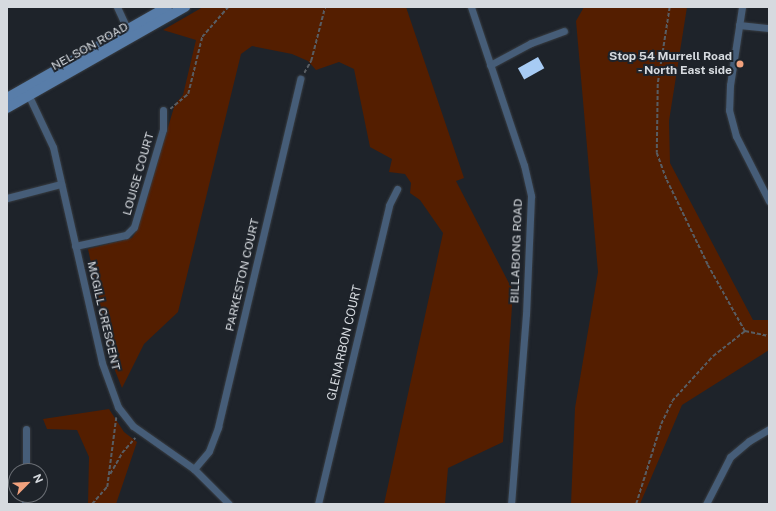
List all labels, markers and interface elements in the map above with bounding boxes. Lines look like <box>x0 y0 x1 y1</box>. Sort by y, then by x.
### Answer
street label: NELSON ROAD <box>49 20 131 74</box>
place label: Stop 54 Murrell Road - North East side <box>609 50 732 78</box>
marker: Stop 54 Murrell Road - North East side <box>735 59 745 69</box>
street label: LOUISE COURT <box>120 131 158 217</box>
street label: BILLABONG ROAD <box>508 198 526 304</box>
street label: PARKESTON COURT <box>223 217 263 333</box>
street label: MCGILL CRESCENT <box>83 260 123 372</box>
street label: GLENARBON COURT <box>325 284 365 402</box>
north arrow <box>8 463 48 503</box>
text: N <box>31 472 45 485</box>

